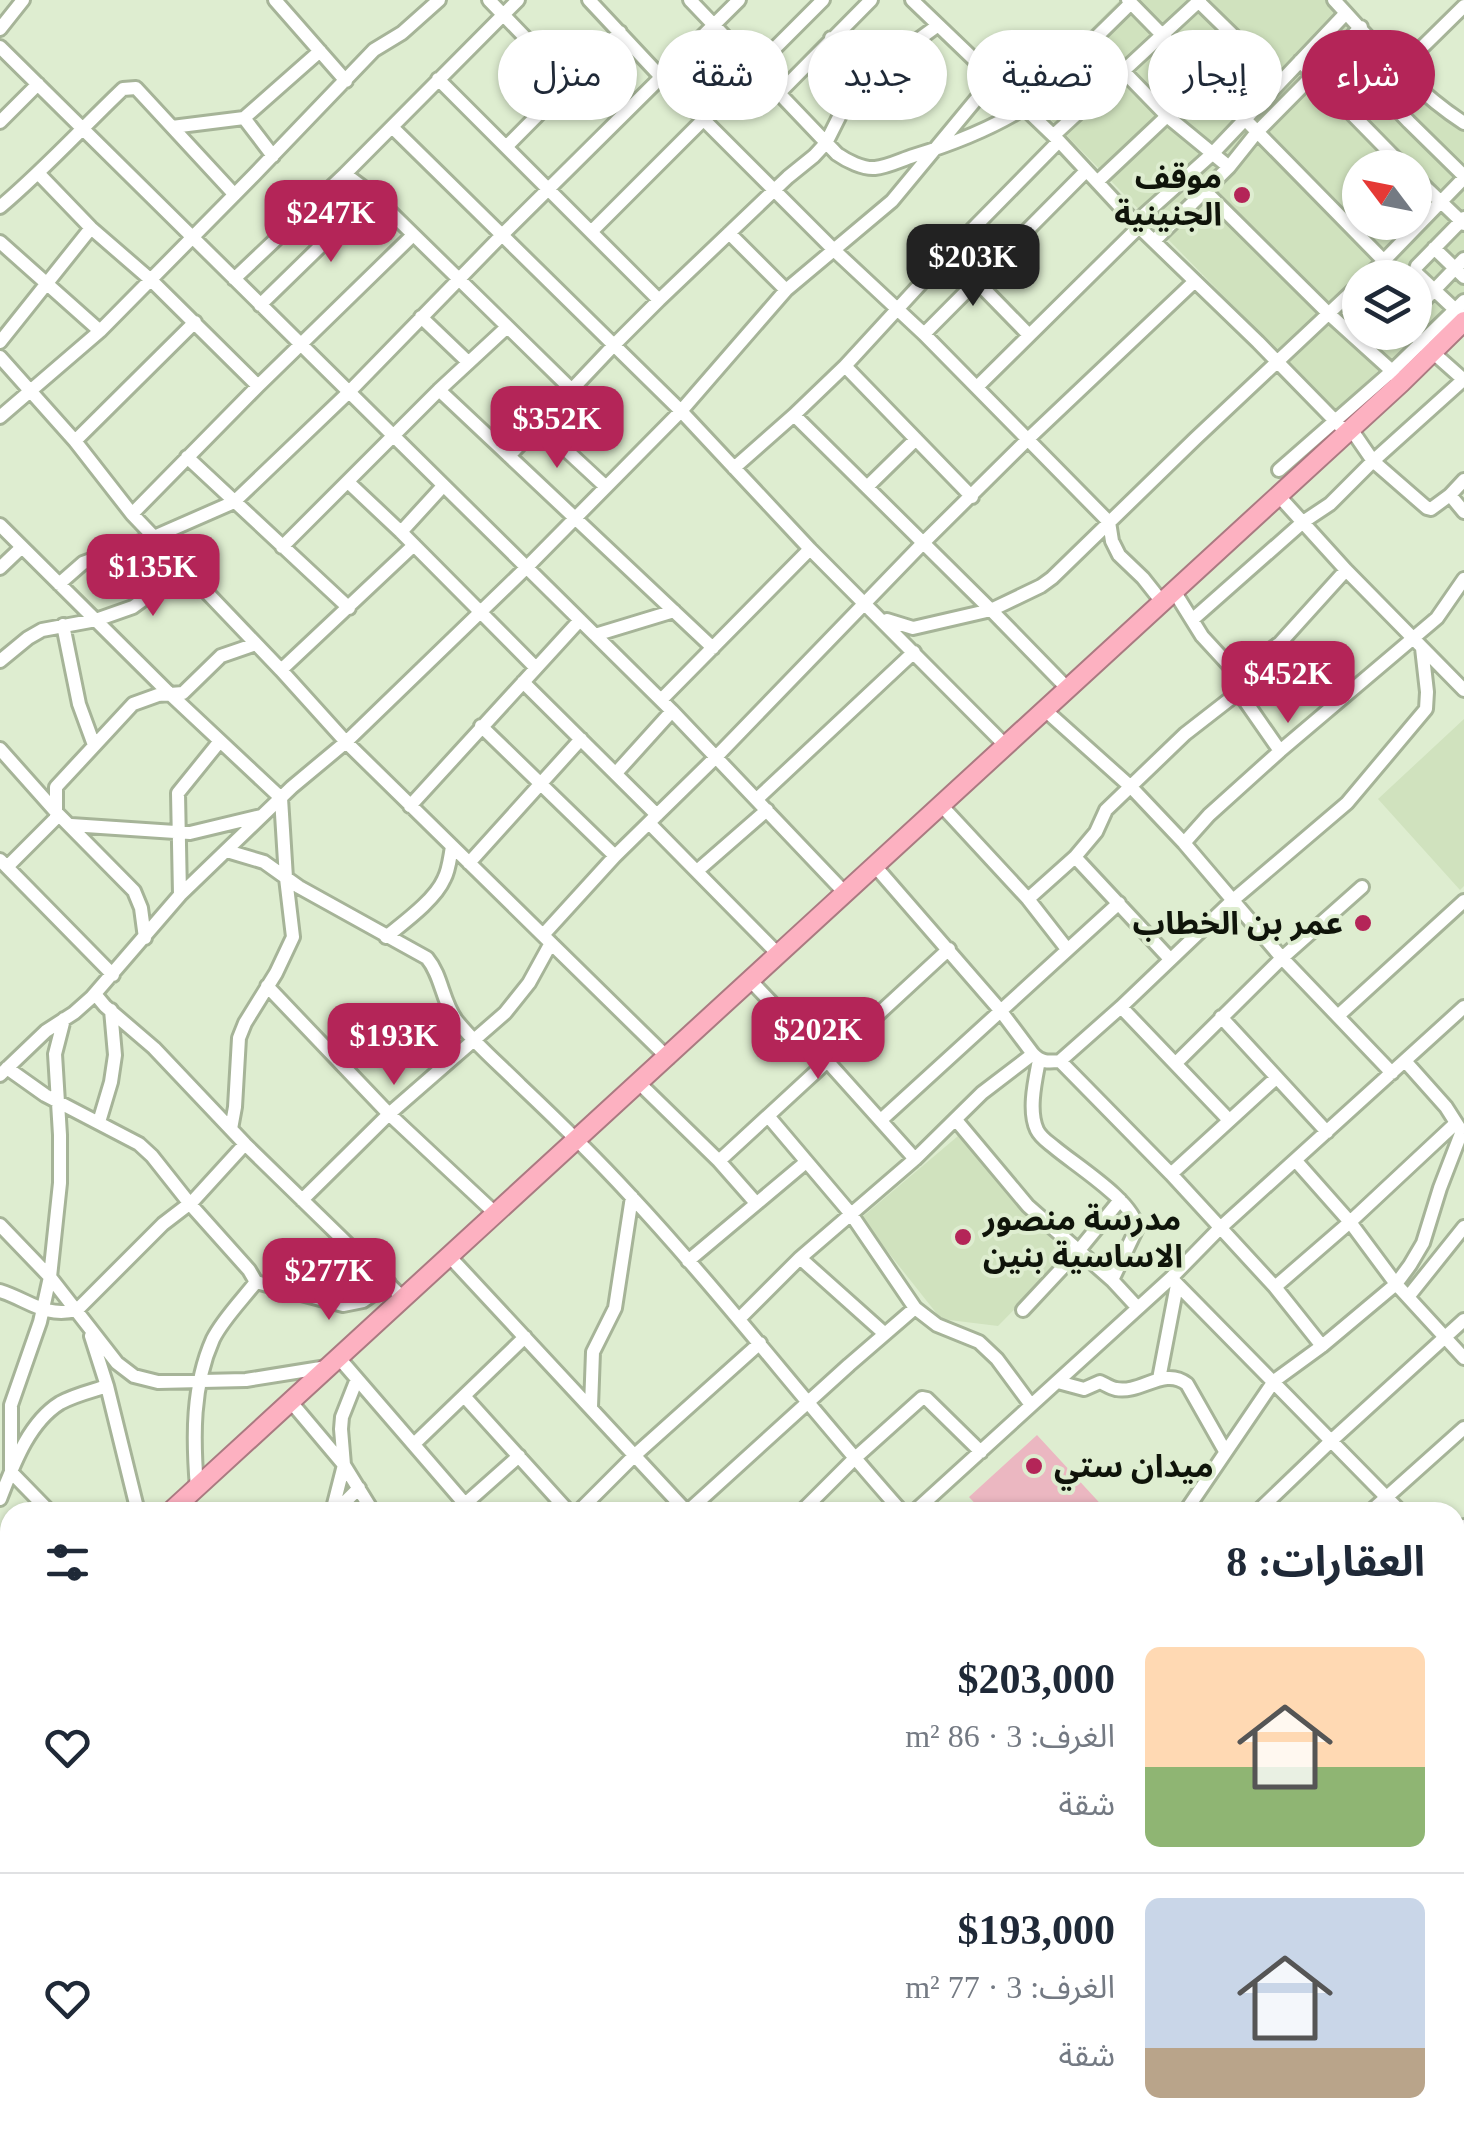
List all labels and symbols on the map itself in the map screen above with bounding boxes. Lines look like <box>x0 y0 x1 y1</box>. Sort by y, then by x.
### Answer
north arrow <box>1342 150 1432 240</box>
place label: موقف الجنينية <box>1114 159 1222 232</box>
pin: $247K <box>261 180 401 265</box>
marker: موقف الجنينية <box>1231 184 1253 206</box>
pin: $203K <box>903 224 1043 309</box>
pin: $352K <box>487 386 627 471</box>
pin: $135K <box>83 534 223 619</box>
pin: $452K <box>1218 641 1358 726</box>
place label: عمر بن الخطاب <box>1132 905 1343 942</box>
marker: عمر بن الخطاب <box>1352 912 1374 934</box>
pin: $202K <box>748 997 888 1082</box>
pin: $193K <box>324 1003 464 1088</box>
place label: مدرسة منصور الاساسية بنين <box>981 1201 1183 1274</box>
marker: مدرسة منصور الاساسية بنين <box>952 1226 974 1248</box>
pin: $277K <box>259 1238 399 1323</box>
place label: ميدان ستي <box>1054 1448 1214 1491</box>
marker: ميدان ستي <box>1023 1455 1045 1477</box>

